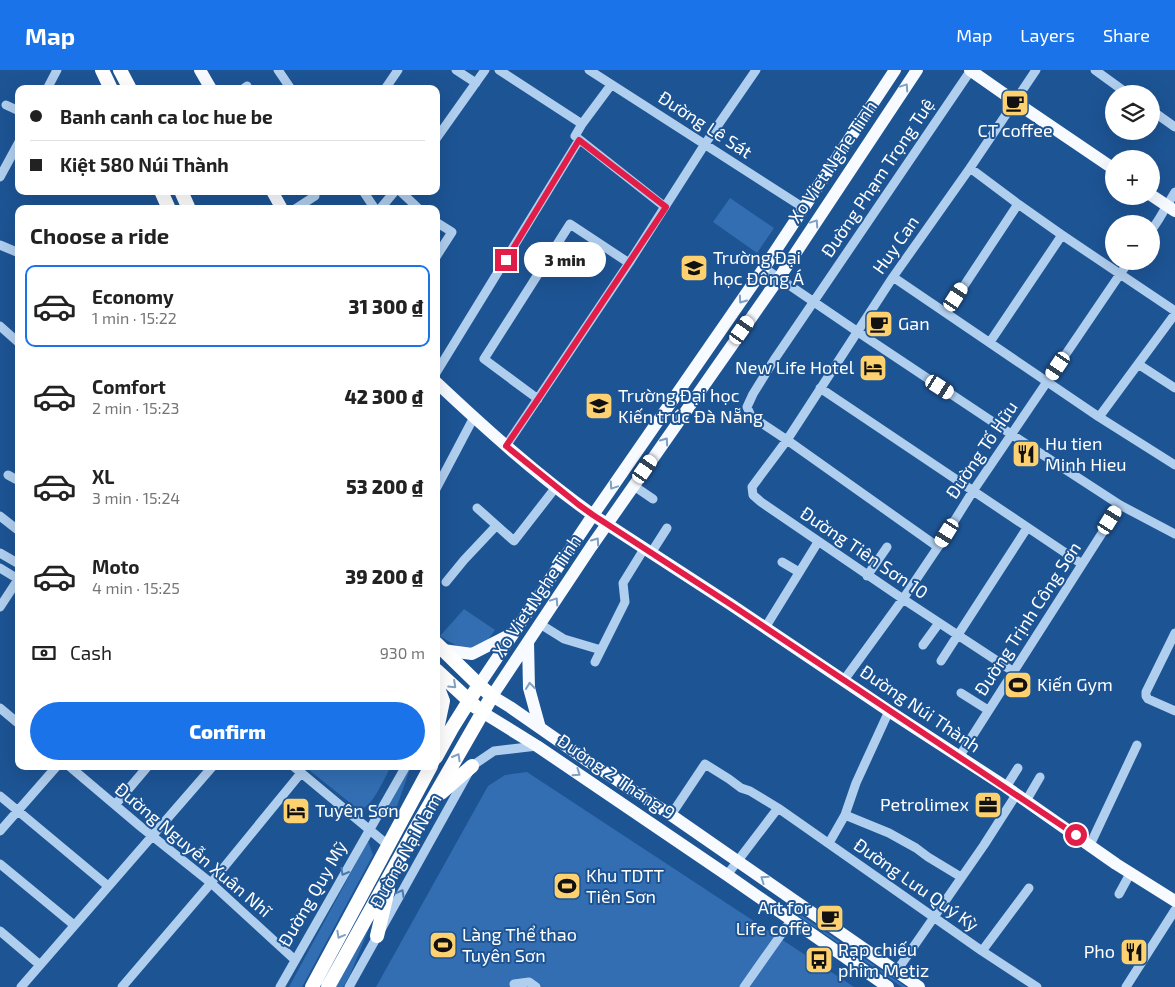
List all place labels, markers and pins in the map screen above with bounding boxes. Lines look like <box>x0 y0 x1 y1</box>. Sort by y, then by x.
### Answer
cafe icon: CT coffee <box>1000 88 1030 118</box>
place label: CT coffee <box>977 119 1053 141</box>
place label: Trường Đại học Đông Á <box>713 246 805 289</box>
school or university icon: Trường Đại học Đông Á <box>679 253 709 283</box>
cafe icon: Gan <box>864 309 894 339</box>
place label: Gan <box>898 312 930 334</box>
hotel icon: New Life Hotel <box>858 353 888 383</box>
place label: New Life Hotel <box>735 356 855 378</box>
place label: Trường Đại học Kiến trúc Đà Nẵng <box>618 384 763 427</box>
school or university icon: Trường Đại học Kiến trúc Đà Nẵng <box>584 391 614 421</box>
place label: Hu tien Minh Hieu <box>1045 432 1127 475</box>
restaurant icon: Hu tien Minh Hieu <box>1011 439 1041 469</box>
sports icon: Kiến Gym <box>1003 670 1033 700</box>
place label: Kiến Gym <box>1037 673 1113 695</box>
office icon: Petrolimex <box>973 790 1003 820</box>
place label: Petrolimex <box>880 793 969 815</box>
hotel icon: Tuyên Sơn <box>281 796 311 826</box>
place label: Tuyên Sơn <box>315 799 399 821</box>
place label: Khu TDTT Tiên Sơn <box>586 864 665 907</box>
sports icon: Khu TDTT Tiên Sơn <box>552 871 582 901</box>
place label: Art for Life coffe <box>736 896 811 939</box>
cafe icon: Art for Life coffe <box>815 903 845 933</box>
place label: Làng Thể thao Tuyên Sơn <box>462 923 577 966</box>
sports icon: Làng Thể thao Tuyên Sơn <box>428 930 458 960</box>
restaurant icon: Pho <box>1119 937 1149 967</box>
place label: Rạp chiếu phim Metiz <box>838 938 929 981</box>
place label: Pho <box>1084 940 1115 962</box>
bus stop icon: Rạp chiếu phim Metiz <box>804 945 834 975</box>

